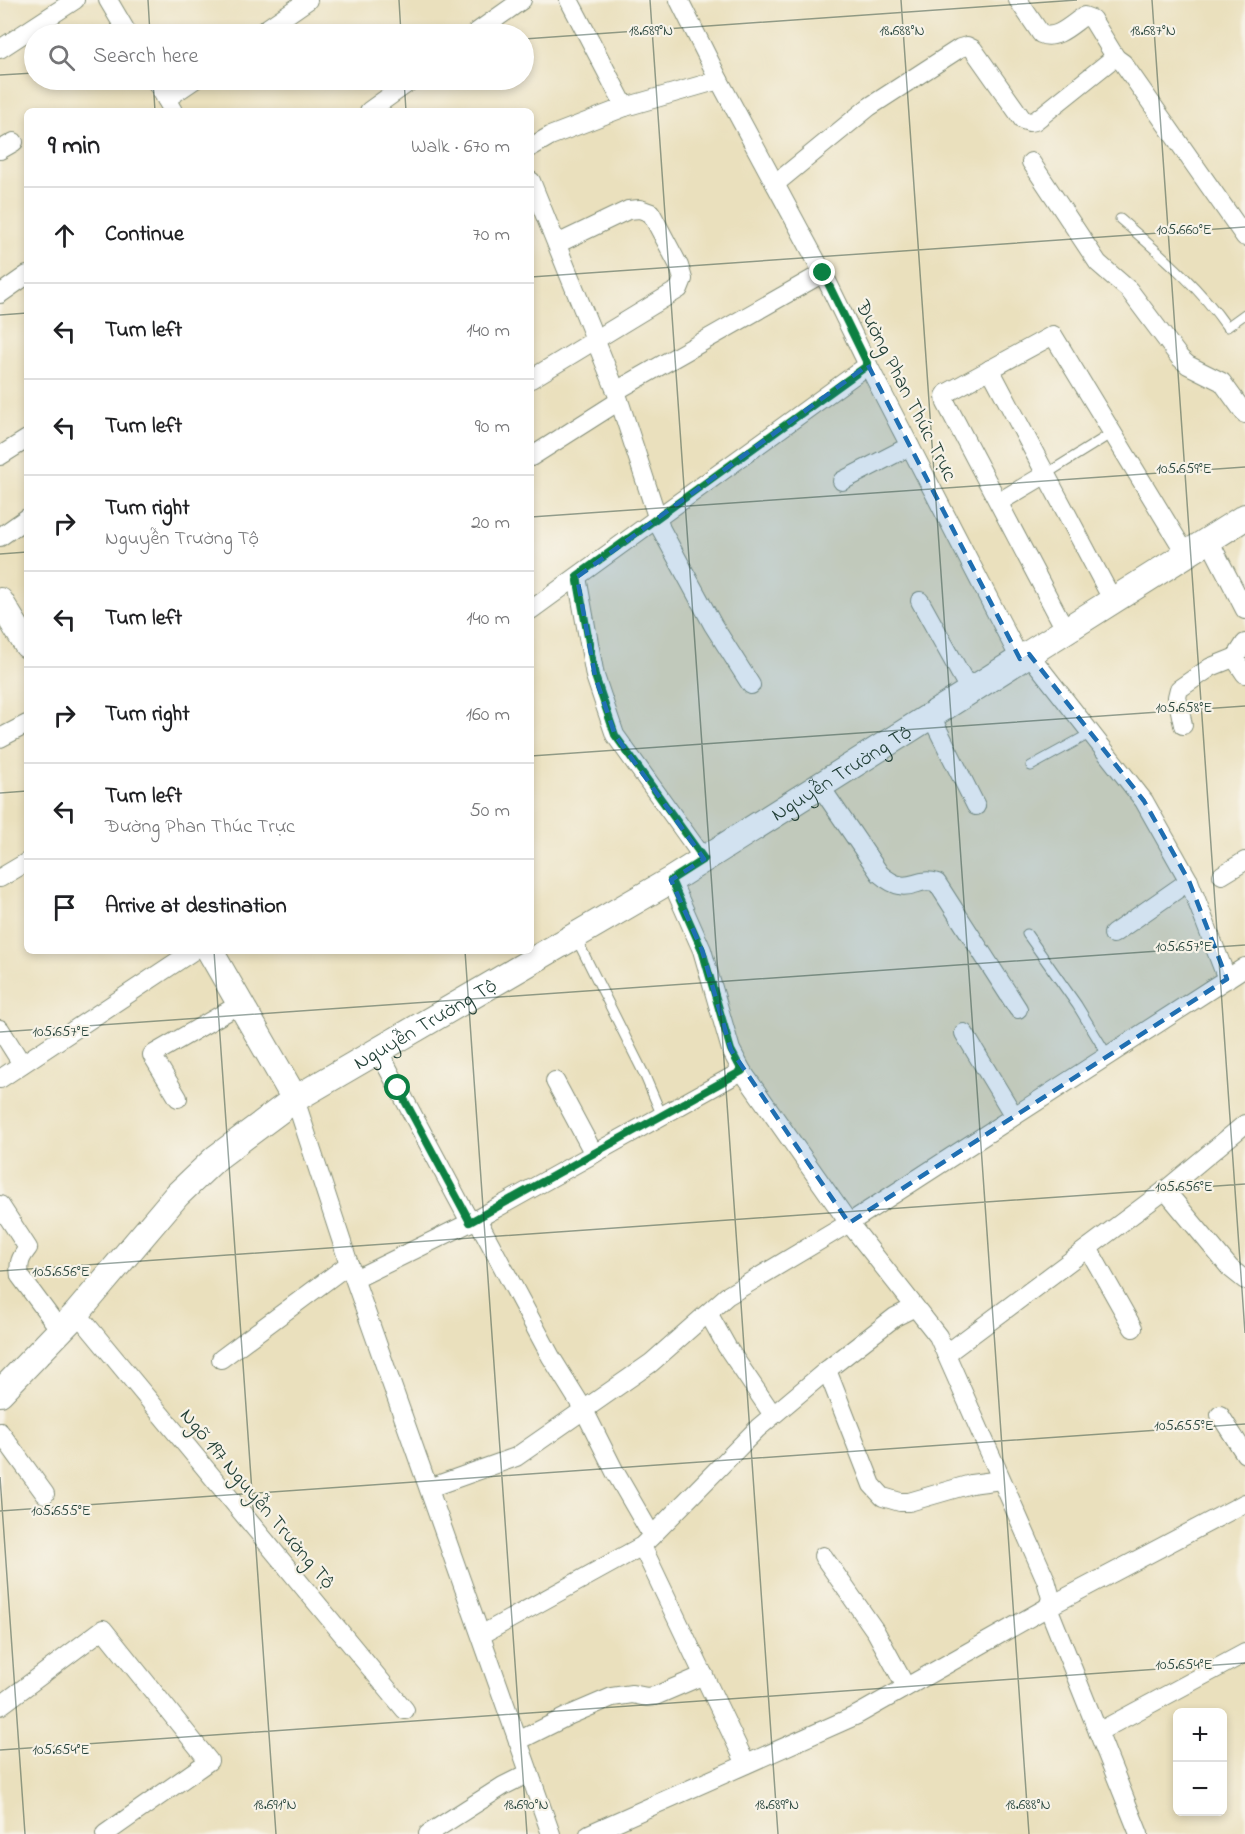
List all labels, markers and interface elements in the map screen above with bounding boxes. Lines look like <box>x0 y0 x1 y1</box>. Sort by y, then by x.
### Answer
text: 18.689°N <box>629 20 673 42</box>
text: 18.688°N <box>879 20 925 42</box>
text: 18.687°N <box>1130 20 1176 42</box>
search box <box>24 24 534 90</box>
icon: search <box>45 41 78 74</box>
text: Search here <box>93 41 198 73</box>
text: 9 min <box>48 128 100 166</box>
text: Walk · 670 m <box>411 133 510 162</box>
icon: ahead <box>48 219 81 252</box>
text: Continue <box>105 219 184 251</box>
text: 105.660°E <box>1156 219 1212 241</box>
text: 70 m <box>473 221 510 250</box>
route end <box>809 259 835 285</box>
street label: Đường Phan Thúc Trực <box>844 294 964 488</box>
icon: left <box>48 315 81 348</box>
text: Turn left <box>105 315 182 347</box>
text: 140 m <box>466 317 510 346</box>
icon: left <box>48 411 81 444</box>
text: Turn left <box>105 411 182 443</box>
text: 90 m <box>475 413 510 442</box>
text: 105.659°E <box>1156 458 1212 480</box>
text: Turn right <box>105 493 190 525</box>
icon: right <box>48 507 81 540</box>
text: 20 m <box>471 509 510 538</box>
text: Nguyễn Trường Tộ <box>105 525 258 554</box>
icon: left <box>48 603 81 636</box>
text: Turn left <box>105 603 182 635</box>
text: 140 m <box>466 605 510 634</box>
text: 105.658°E <box>1156 697 1212 719</box>
icon: right <box>48 699 81 732</box>
text: Turn right <box>105 699 190 731</box>
text: 160 m <box>466 701 510 730</box>
street label: Nguyễn Trường Tộ <box>766 718 918 830</box>
text: Turn left <box>105 781 182 813</box>
icon: left <box>48 795 81 828</box>
text: 50 m <box>469 797 510 826</box>
text: Đường Phan Thúc Trực <box>105 813 295 842</box>
icon: arrive <box>48 891 81 924</box>
text: Arrive at destination <box>105 891 287 923</box>
text: 105.657°E <box>1155 936 1213 958</box>
street label: Nguyễn Trường Tộ <box>349 971 503 1079</box>
text: 105.657°E <box>32 1021 90 1043</box>
route start <box>384 1074 410 1100</box>
text: 105.656°E <box>1155 1176 1213 1198</box>
text: 105.656°E <box>32 1261 90 1283</box>
street label: Ngõ 197 Nguyễn Trường Tộ <box>170 1403 342 1598</box>
text: 105.655°E <box>1154 1415 1214 1437</box>
text: 105.655°E <box>31 1500 91 1522</box>
text: 105.654°E <box>1155 1654 1213 1676</box>
map controls <box>1173 1708 1227 1816</box>
button: + <box>1173 1708 1227 1762</box>
text: 105.654°E <box>32 1739 90 1761</box>
button: − <box>1173 1762 1227 1816</box>
text: 18.691°N <box>253 1794 297 1816</box>
text: 18.690°N <box>503 1794 549 1816</box>
text: 18.689°N <box>755 1794 799 1816</box>
text: 18.688°N <box>1005 1794 1051 1816</box>

